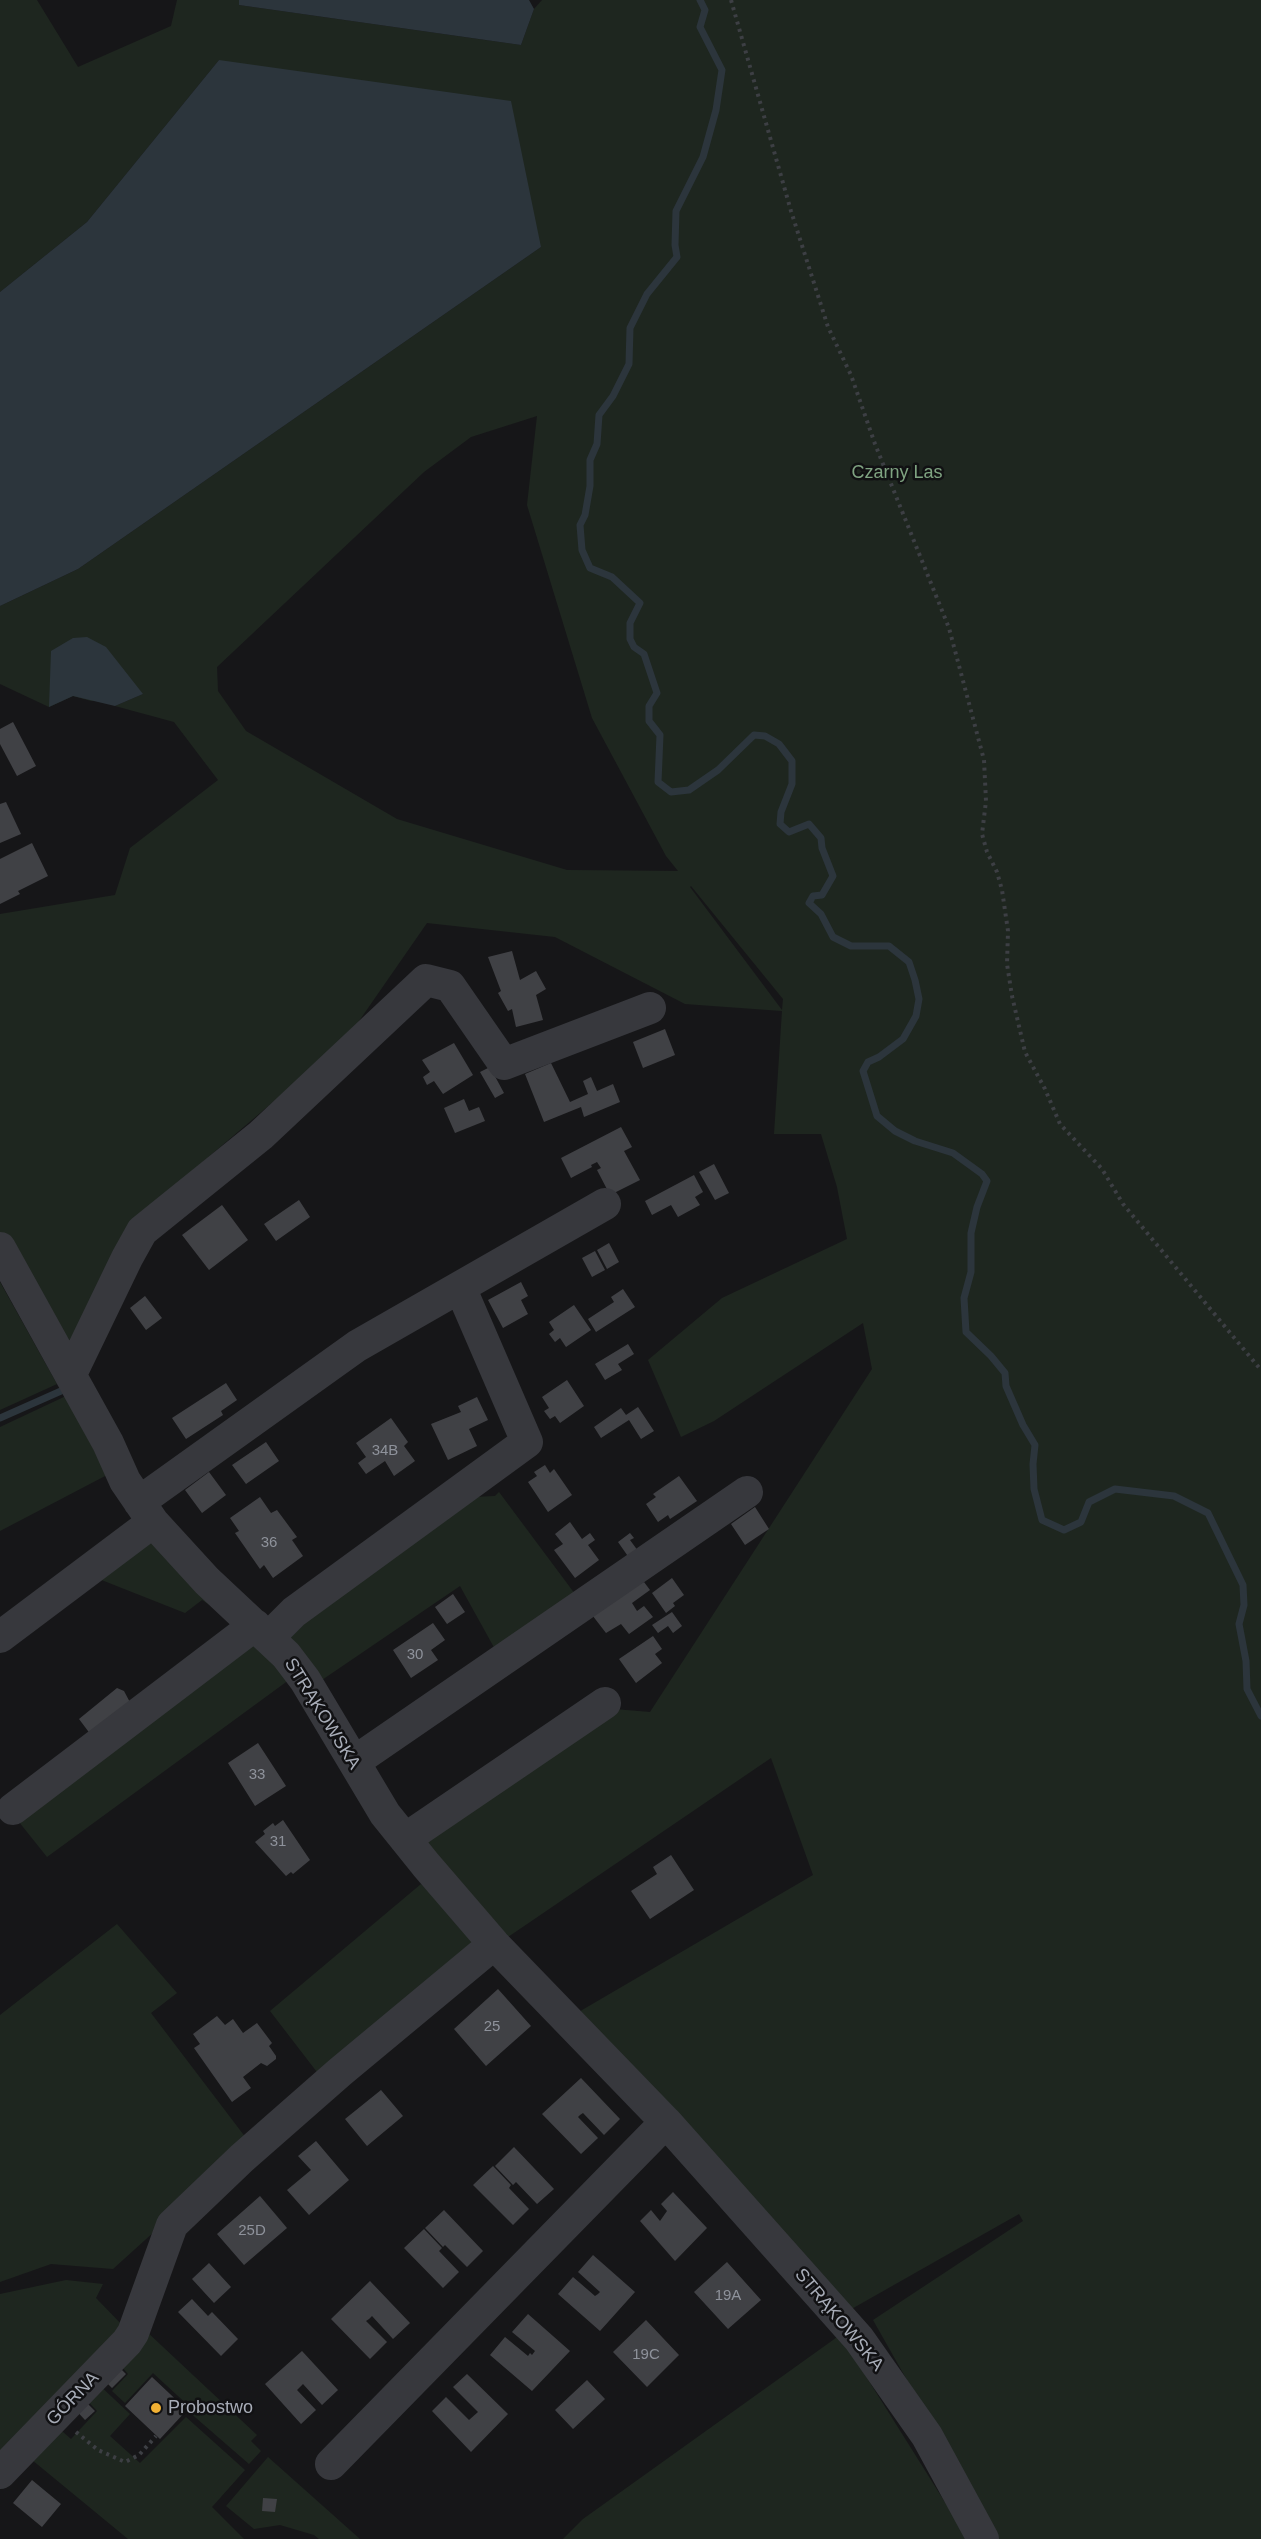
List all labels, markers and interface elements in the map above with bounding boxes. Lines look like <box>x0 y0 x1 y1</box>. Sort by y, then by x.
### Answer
park label: Czarny Las <box>851 462 943 484</box>
house number: 34B <box>372 1442 398 1460</box>
house number: 36 <box>261 1534 277 1552</box>
house number: 30 <box>407 1646 423 1664</box>
street label: STRĄKOWSKA <box>279 1654 365 1774</box>
house number: 33 <box>249 1766 265 1784</box>
house number: 31 <box>270 1833 286 1851</box>
house number: 25 <box>484 2018 500 2036</box>
house number: 25D <box>238 2222 266 2240</box>
street label: STRĄKOWSKA <box>790 2264 888 2376</box>
house number: 19A <box>715 2287 741 2305</box>
house number: 19C <box>632 2346 660 2364</box>
street label: GÓRNA <box>42 2368 104 2430</box>
place label: Probostwo <box>168 2397 253 2419</box>
marker: Probostwo <box>149 2401 163 2415</box>

